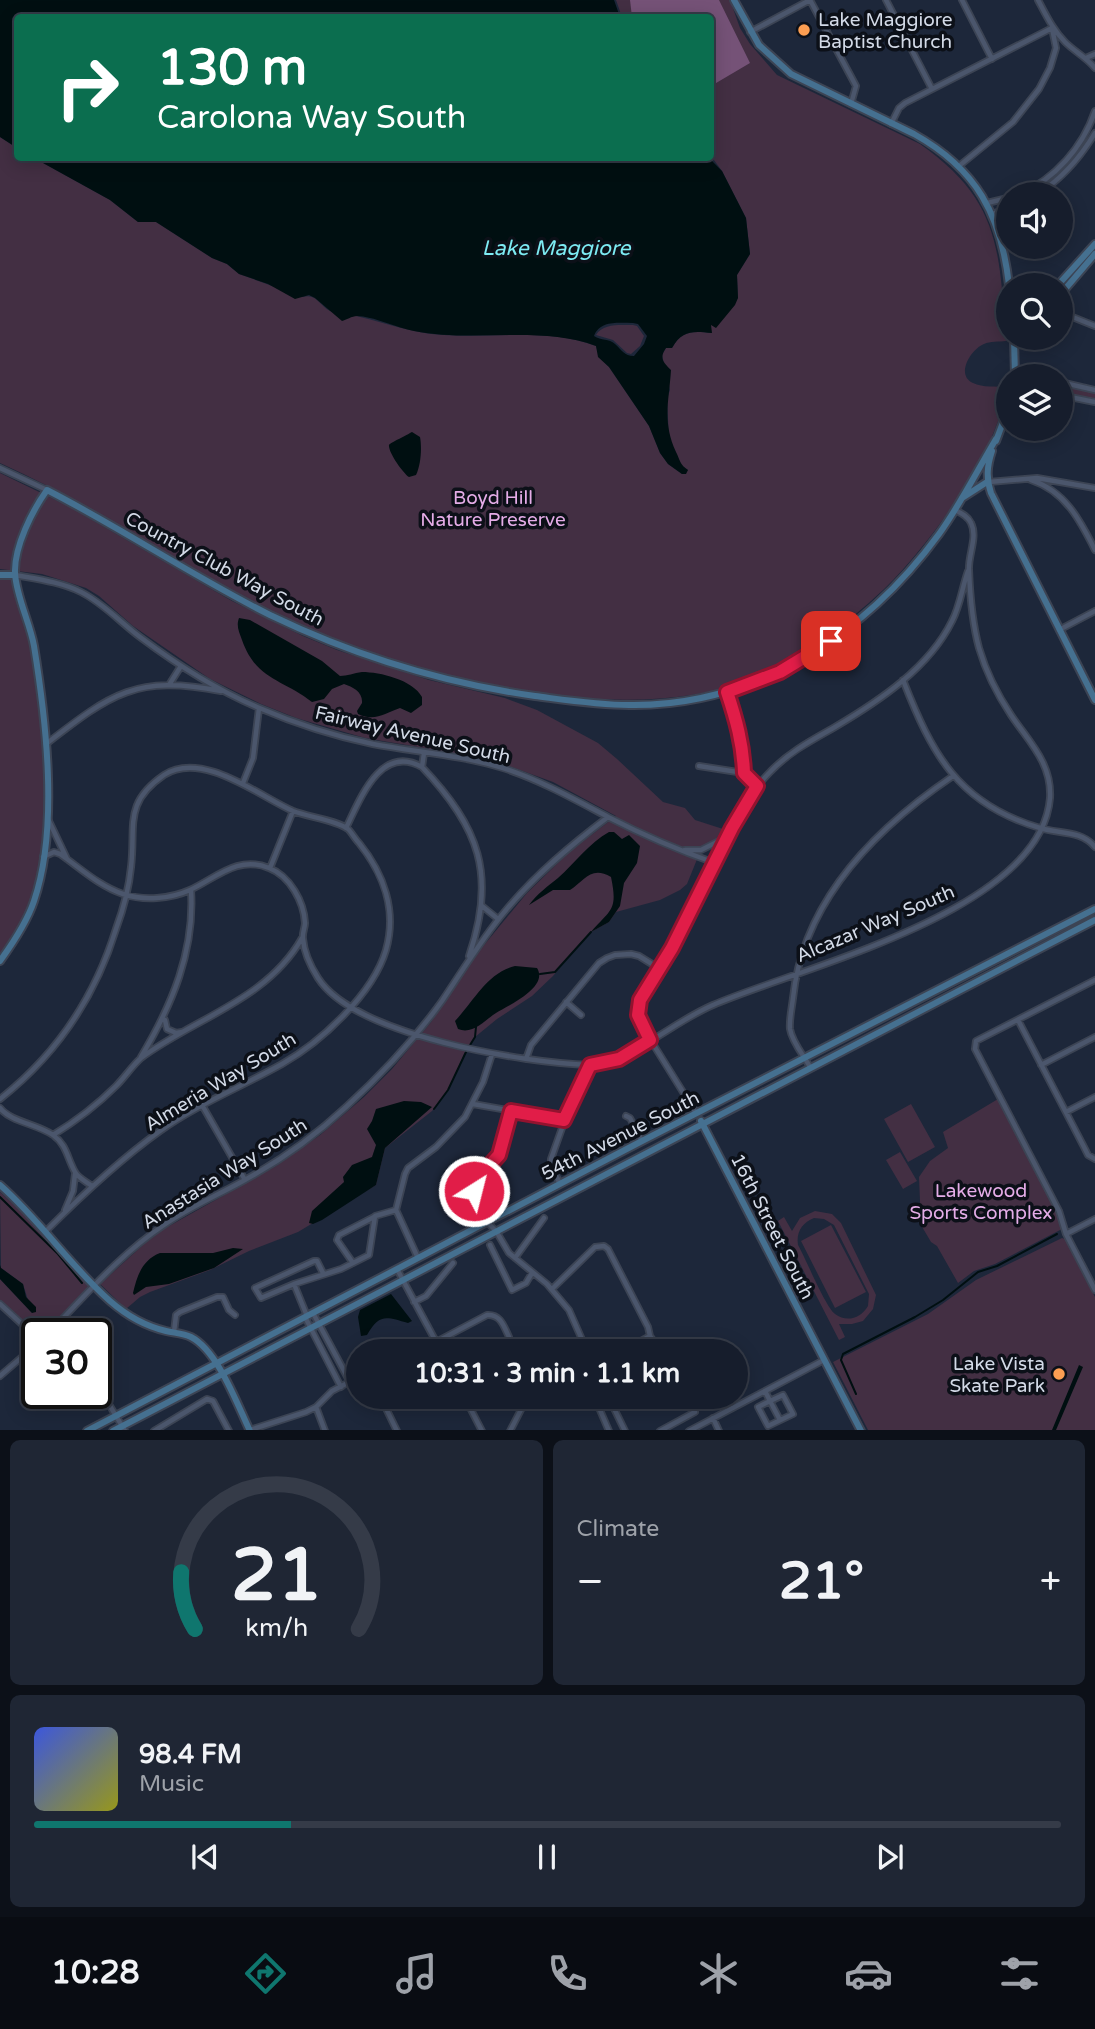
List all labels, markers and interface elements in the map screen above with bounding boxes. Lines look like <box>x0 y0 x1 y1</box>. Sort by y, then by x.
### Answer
place label: Lake Maggiore Baptist Church <box>818 9 953 53</box>
marker: Lake Maggiore Baptist Church <box>796 22 812 38</box>
text: 130 m <box>157 39 307 98</box>
icon: right <box>42 42 133 133</box>
text: Carolona Way South <box>157 99 466 137</box>
map controls <box>996 182 1073 441</box>
button: sound <box>996 182 1073 259</box>
water label: Lake Maggiore <box>482 236 631 261</box>
button: search <box>996 273 1073 350</box>
button: layers <box>996 364 1073 441</box>
park label: Boyd Hill Nature Preserve <box>420 487 566 531</box>
street label: Country Club Way South <box>122 507 327 631</box>
pin <box>801 611 861 671</box>
icon: arrive <box>812 622 850 660</box>
street label: Fairway Avenue South <box>313 702 513 768</box>
street label: Alcazar Way South <box>793 881 958 967</box>
street label: Almeria Way South <box>141 1028 300 1136</box>
street label: 54th Avenue South <box>538 1087 703 1185</box>
street label: Anastasia Way South <box>138 1114 311 1234</box>
street label: 16th Street South <box>726 1150 818 1303</box>
position arrow <box>437 1154 511 1228</box>
park label: Lakewood Sports Complex <box>909 1180 1053 1224</box>
speed limit sign: 30 <box>21 1318 112 1409</box>
place label: Lake Vista Skate Park <box>949 1353 1045 1397</box>
text: 10:31 · 3 min · 1.1 km <box>414 1358 680 1389</box>
marker: Lake Vista Skate Park <box>1051 1366 1067 1382</box>
text: Climate <box>577 1515 659 1543</box>
text: 21 <box>231 1532 322 1620</box>
text: 21° <box>779 1550 864 1613</box>
text: − <box>577 1559 604 1605</box>
text: + <box>1040 1559 1061 1605</box>
text: km/h <box>245 1612 308 1642</box>
text: 98.4 FM <box>139 1739 242 1770</box>
text: Music <box>139 1770 204 1798</box>
icon: previous <box>186 1838 224 1876</box>
icon: pause <box>528 1838 566 1876</box>
icon: next <box>871 1838 909 1876</box>
icon: directions <box>241 1949 290 1998</box>
icon: music <box>392 1949 441 1998</box>
icon: phone <box>543 1949 592 1998</box>
icon: climate <box>694 1949 743 1998</box>
icon: car <box>844 1949 893 1998</box>
icon: filters <box>995 1949 1044 1998</box>
text: 10:28 <box>51 1954 140 1992</box>

